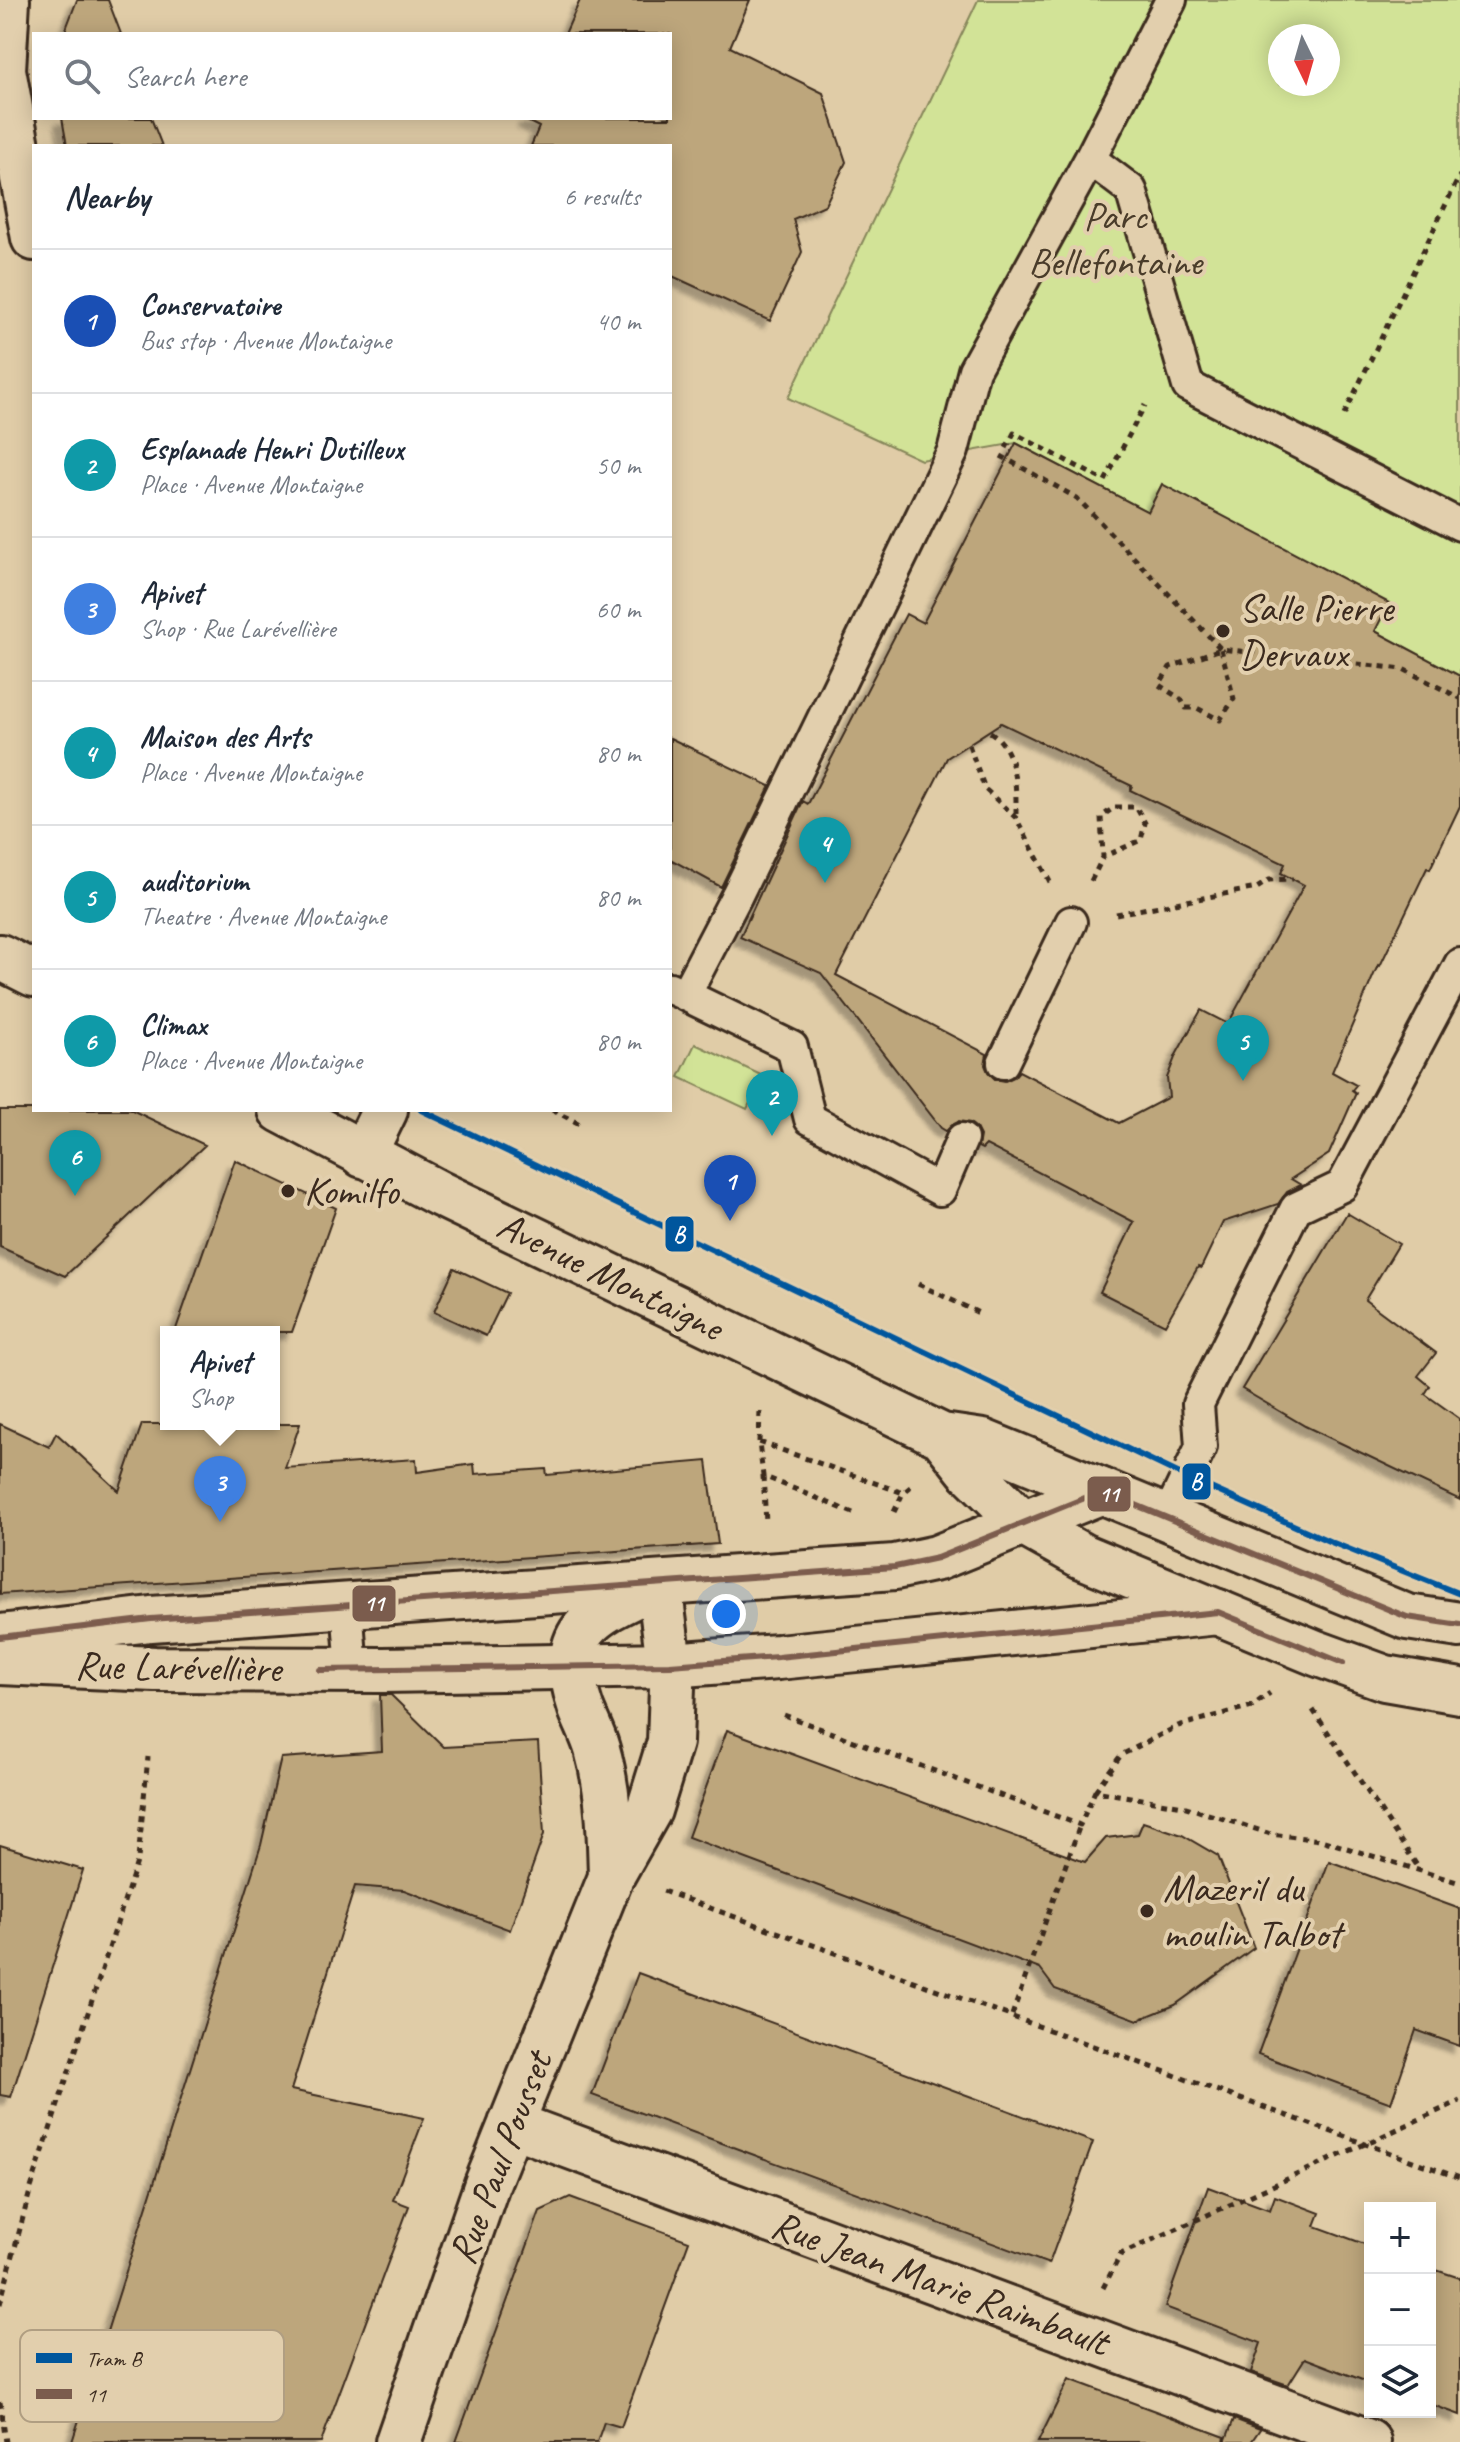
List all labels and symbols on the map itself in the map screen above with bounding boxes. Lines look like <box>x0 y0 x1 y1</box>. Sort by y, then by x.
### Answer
north arrow <box>1268 24 1340 96</box>
park label: Parc Bellefontaine <box>1028 191 1205 287</box>
place label: Salle Pierre Dervaux <box>1239 583 1396 679</box>
marker: Salle Pierre Dervaux <box>1214 622 1232 640</box>
pin: 4 <box>799 817 851 883</box>
pin: 5 <box>1217 1015 1269 1081</box>
pin: 2 <box>746 1070 798 1136</box>
pin: 6 <box>49 1130 101 1196</box>
pin: 1 <box>704 1155 756 1221</box>
place label: Komilfo <box>304 1166 400 1216</box>
marker: Komilfo <box>279 1182 297 1200</box>
street label: Avenue Montaigne <box>489 1200 734 1353</box>
line badge: B <box>664 1215 695 1253</box>
text: B <box>673 1221 686 1249</box>
pin: 3 <box>194 1456 246 1522</box>
line badge: B <box>1181 1462 1212 1501</box>
text: B <box>1190 1468 1203 1496</box>
line badge: 11 <box>1086 1475 1132 1513</box>
text: 11 <box>1099 1481 1121 1509</box>
line badge: 11 <box>351 1584 397 1623</box>
text: 11 <box>364 1590 386 1618</box>
your location <box>706 1594 746 1634</box>
street label: Rue Larévellière <box>74 1640 285 1694</box>
place label: Mazeril du moulin Talbot <box>1163 1863 1347 1959</box>
marker: Mazeril du moulin Talbot <box>1138 1902 1156 1920</box>
street label: Rue Paul Pousset <box>437 2042 565 2271</box>
street label: Rue Jean Marie Raimbault <box>765 2199 1119 2368</box>
legend <box>20 2330 284 2422</box>
text: Tram B <box>86 2345 144 2373</box>
text: 11 <box>86 2381 107 2409</box>

